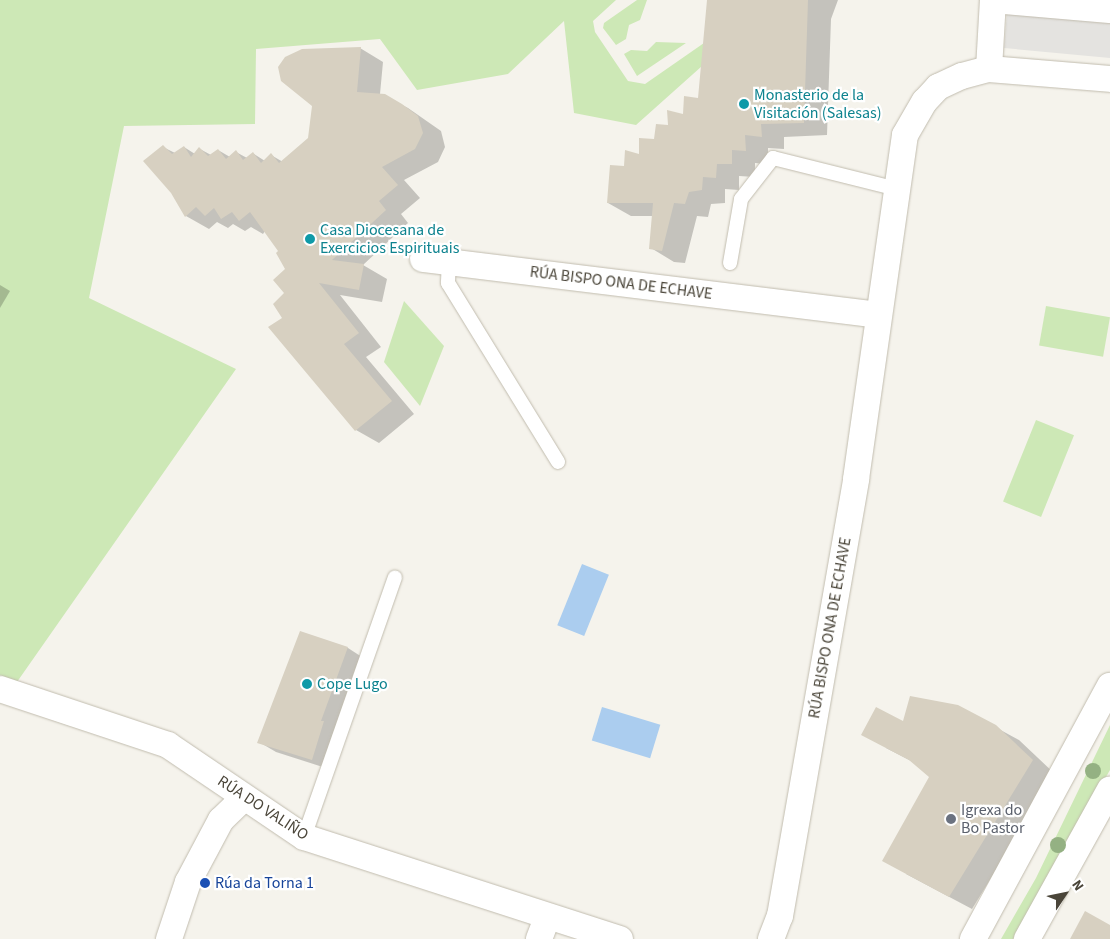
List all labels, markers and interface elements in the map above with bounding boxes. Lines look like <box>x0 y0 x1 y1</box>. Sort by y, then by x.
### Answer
place label: Monasterio de la Visitación (Salesas) <box>754 85 882 123</box>
marker: Monasterio de la Visitación (Salesas) <box>738 98 750 110</box>
place label: Casa Diocesana de Exercicios Espirituais <box>320 220 459 258</box>
marker: Casa Diocesana de Exercicios Espirituais <box>304 233 316 245</box>
street label: RÚA BISPO ONA DE ECHAVE <box>529 262 713 304</box>
street label: RÚA BISPO ONA DE ECHAVE <box>805 536 855 720</box>
place label: Cope Lugo <box>317 674 388 694</box>
marker: Cope Lugo <box>301 678 313 690</box>
street label: RÚA DO VALIÑO <box>214 772 312 844</box>
place label: Igrexa do Bo Pastor <box>961 800 1025 838</box>
marker: Igrexa do Bo Pastor <box>945 813 957 825</box>
north arrow <box>1040 869 1090 919</box>
place label: Rúa da Torna 1 <box>215 873 314 893</box>
text: N <box>1067 876 1088 895</box>
marker: Rúa da Torna 1 <box>199 877 211 889</box>

